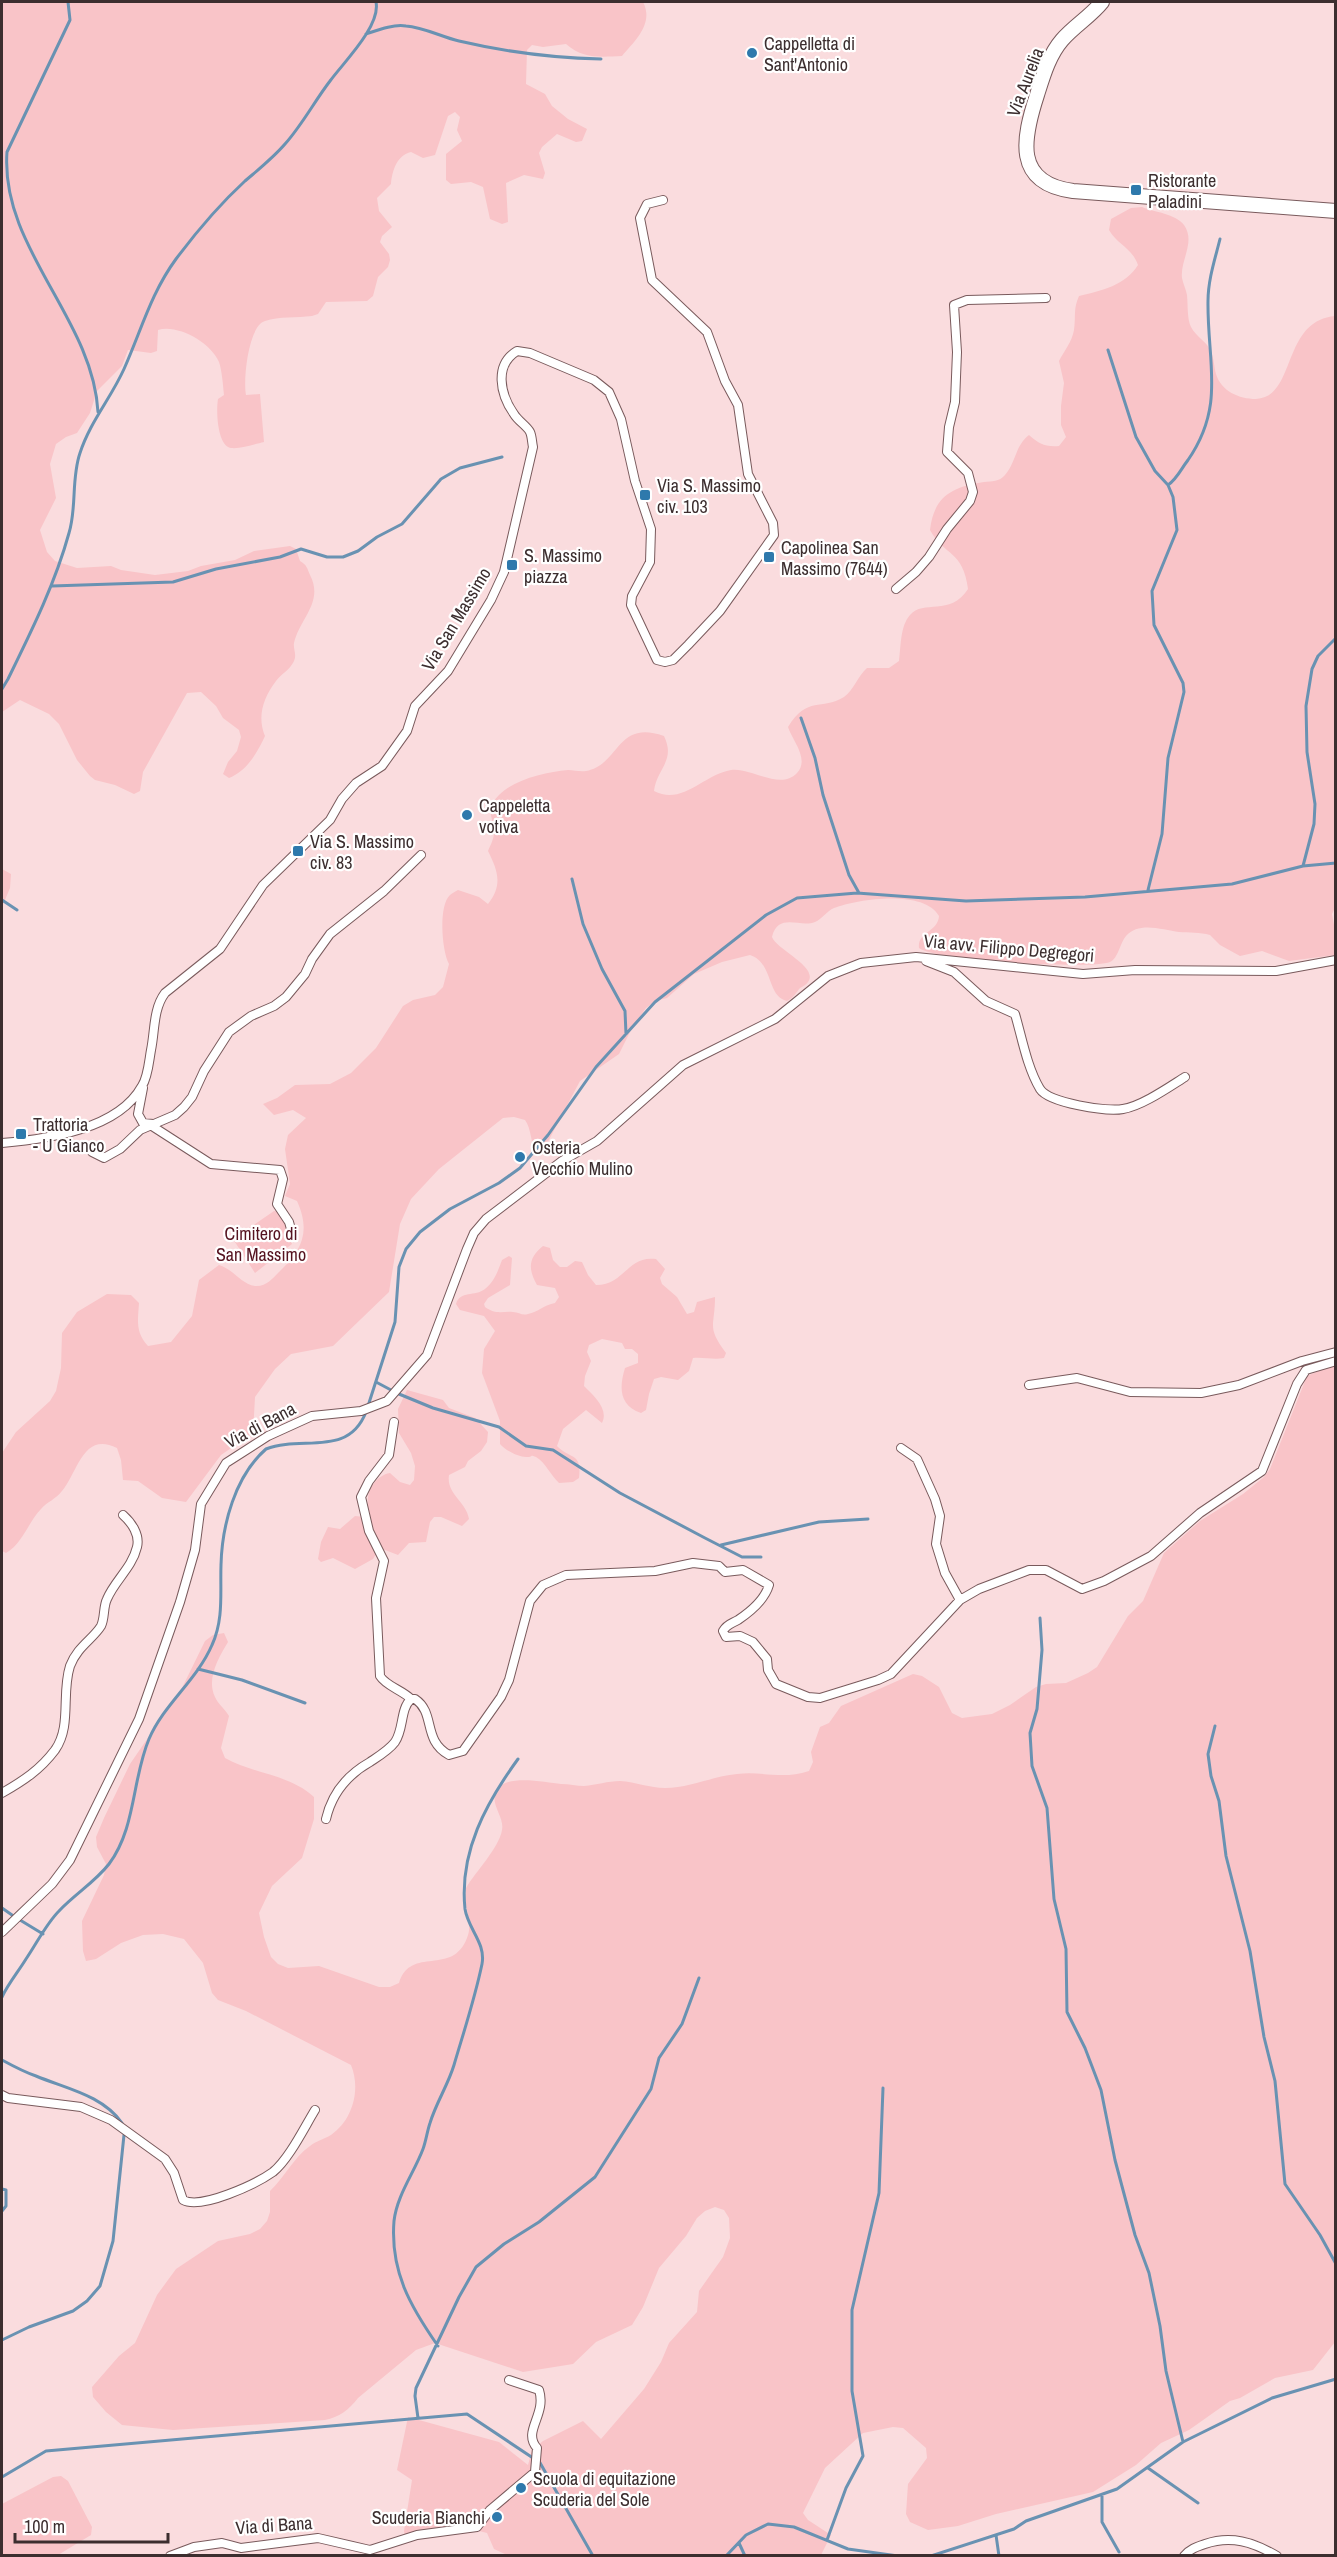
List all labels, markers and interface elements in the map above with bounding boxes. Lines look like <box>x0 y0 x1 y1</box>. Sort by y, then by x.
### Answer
place label: Cappelletta di Sant'Antonio <box>764 31 855 77</box>
street label: Via Aurelia <box>1000 44 1050 120</box>
marker: Cappelletta di Sant'Antonio <box>745 46 759 60</box>
place label: Ristorante Paladini <box>1148 168 1216 214</box>
marker: Ristorante Paladini <box>1129 183 1143 197</box>
place label: Via S. Massimo civ. 103 <box>657 473 761 519</box>
marker: Via S. Massimo civ. 103 <box>638 488 652 502</box>
place label: Capolinea San Massimo (7644) <box>781 535 888 581</box>
place label: S. Massimo piazza <box>524 543 602 589</box>
marker: Capolinea San Massimo (7644) <box>762 550 776 564</box>
marker: S. Massimo piazza <box>505 558 519 572</box>
street label: Via San Massimo <box>415 563 497 675</box>
place label: Cappeletta votiva <box>479 793 550 839</box>
marker: Cappeletta votiva <box>460 808 474 822</box>
place label: Via S. Massimo civ. 83 <box>310 829 414 875</box>
marker: Via S. Massimo civ. 83 <box>291 844 305 858</box>
street label: Via avv. Filippo Degregori <box>923 928 1095 968</box>
place label: Trattoria - U Gianco <box>33 1112 104 1158</box>
marker: Trattoria - U Gianco <box>14 1127 28 1141</box>
place label: Osteria Vecchio Mulino <box>532 1135 633 1181</box>
marker: Osteria Vecchio Mulino <box>513 1150 527 1164</box>
park label: Cimitero di San Massimo <box>216 1221 306 1267</box>
street label: Via di Bana <box>220 1396 300 1454</box>
place label: Scuola di equitazione Scuderia del Sole <box>533 2466 676 2512</box>
marker: Scuola di equitazione Scuderia del Sole <box>514 2481 528 2495</box>
place label: Scuderia Bianchi <box>372 2505 485 2530</box>
scale bar <box>15 2506 168 2544</box>
street label: Via di Bana <box>235 2510 313 2540</box>
marker: Scuderia Bianchi <box>490 2510 504 2524</box>
text: 100 m <box>24 2514 65 2539</box>

